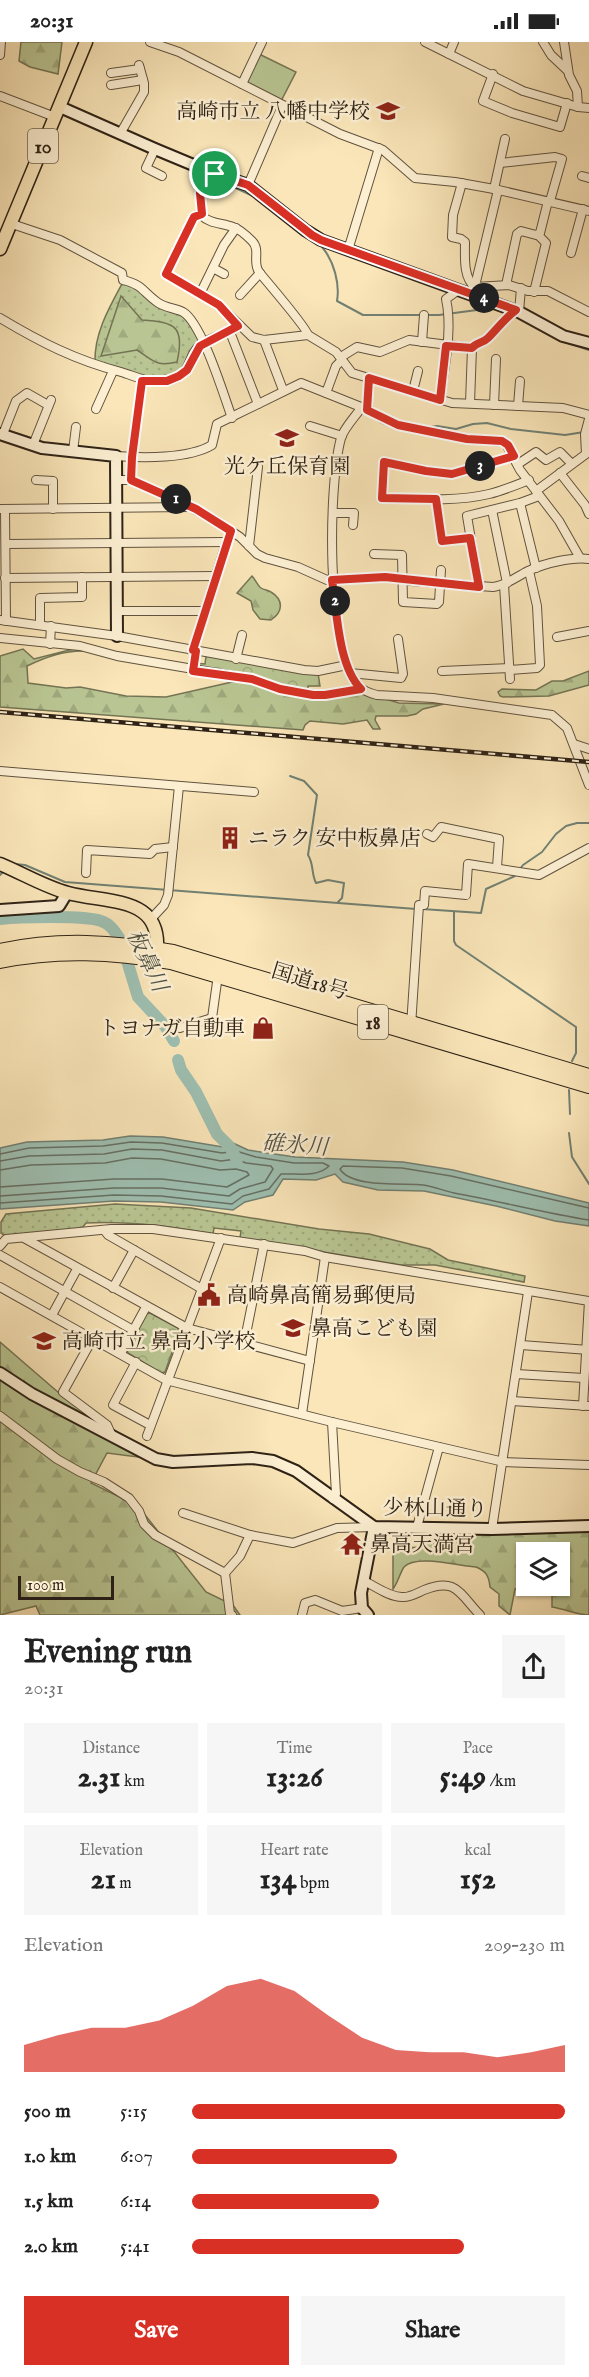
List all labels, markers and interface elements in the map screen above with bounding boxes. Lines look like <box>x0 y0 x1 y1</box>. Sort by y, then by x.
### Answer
text: 20:31 <box>30 7 73 35</box>
school or university icon: 高崎市立 八幡中学校 <box>375 98 401 124</box>
place label: 高崎市立 八幡中学校 <box>176 99 370 126</box>
road number: 10 <box>28 129 58 163</box>
pin <box>189 148 240 199</box>
icon: arrive <box>198 157 231 190</box>
pin: 4 <box>469 283 499 313</box>
text: 4 <box>480 288 488 308</box>
school or university icon: 光ケ丘保育園 <box>274 425 300 451</box>
pin: 3 <box>465 451 495 481</box>
place label: 光ケ丘保育園 <box>224 454 350 481</box>
text: 3 <box>477 456 483 476</box>
pin: 1 <box>161 484 191 514</box>
text: 1 <box>173 489 179 509</box>
pin: 2 <box>320 586 350 616</box>
text: 2 <box>331 591 339 611</box>
building icon: ニラク 安中板鼻店 <box>217 825 243 851</box>
place label: ニラク 安中板鼻店 <box>248 826 421 853</box>
water label: 板鼻川 <box>120 925 174 998</box>
street label: 国道18号 <box>268 958 351 1007</box>
road number: 18 <box>358 1005 388 1039</box>
shop icon: トヨナガ自動車 <box>250 1015 276 1041</box>
place label: トヨナガ自動車 <box>98 1016 245 1043</box>
water label: 碓氷川 <box>261 1130 331 1162</box>
public building icon: 高崎鼻高簡易郵便局 <box>196 1282 222 1308</box>
place label: 高崎鼻高簡易郵便局 <box>227 1283 416 1310</box>
school or university icon: 鼻高こども園 <box>280 1315 306 1341</box>
place label: 鼻高こども園 <box>311 1316 437 1343</box>
school or university icon: 高崎市立 鼻高小学校 <box>31 1328 57 1354</box>
place label: 高崎市立 鼻高小学校 <box>62 1329 256 1356</box>
street label: 少林山通り <box>382 1495 488 1524</box>
temple icon: 鼻高天満宮 <box>339 1531 365 1557</box>
place label: 鼻高天満宮 <box>370 1532 475 1559</box>
map controls <box>516 1542 570 1596</box>
button: layers <box>516 1542 570 1596</box>
scale bar <box>18 1573 114 1600</box>
text: 100 m <box>27 1576 64 1596</box>
text: Evening run <box>24 1632 192 1674</box>
button: share <box>502 1635 565 1698</box>
text: 20:31 <box>24 1676 63 1701</box>
text: Distance <box>82 1739 140 1759</box>
text: Time <box>277 1739 312 1759</box>
text: Pace <box>463 1739 493 1759</box>
text: 2.31 <box>78 1759 120 1797</box>
text: 13:26 <box>266 1759 323 1797</box>
text: 5:49 <box>440 1759 486 1797</box>
text: km <box>120 1772 145 1792</box>
text: /km <box>486 1772 516 1792</box>
text: Elevation <box>79 1841 143 1861</box>
text: Heart rate <box>260 1841 329 1861</box>
text: kcal <box>464 1841 491 1861</box>
text: 21 <box>91 1861 116 1899</box>
text: 134 <box>259 1861 297 1899</box>
text: 152 <box>460 1861 496 1899</box>
text: m <box>116 1874 132 1894</box>
text: bpm <box>297 1874 330 1894</box>
text: Elevation <box>24 1933 103 1958</box>
text: 209–230 m <box>484 1933 565 1958</box>
text: 500 m <box>24 2099 71 2124</box>
text: 5:15 <box>120 2099 147 2124</box>
text: 1.0 km <box>24 2144 76 2169</box>
text: 6:07 <box>120 2144 153 2169</box>
text: 1.5 km <box>24 2189 74 2214</box>
text: 6:14 <box>120 2189 151 2214</box>
text: 2.0 km <box>24 2234 78 2259</box>
text: 5:41 <box>120 2234 150 2259</box>
button: Save <box>24 2296 289 2365</box>
button: Share <box>301 2296 565 2365</box>

